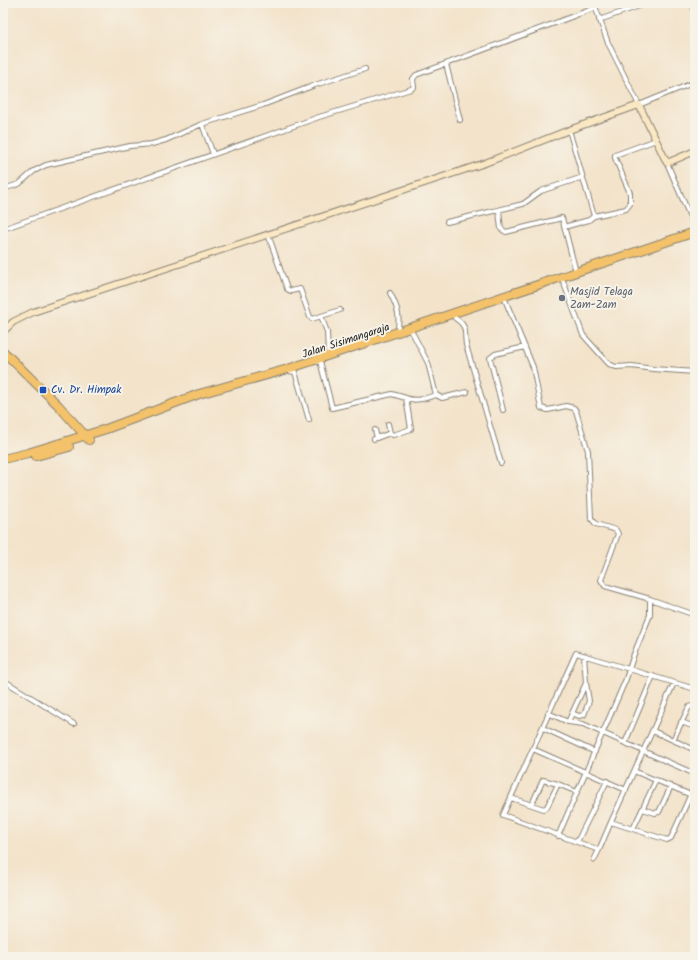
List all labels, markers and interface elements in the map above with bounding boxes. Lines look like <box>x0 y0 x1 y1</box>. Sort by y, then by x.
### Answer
place label: Masjid Telaga Zam-Zam <box>570 283 633 314</box>
marker: Masjid Telaga Zam-Zam <box>557 293 567 303</box>
street label: Jalan Sisimangaraja <box>300 318 392 364</box>
place label: Cv. Dr. Himpak <box>51 381 122 399</box>
marker: Cv. Dr. Himpak <box>38 385 48 395</box>

